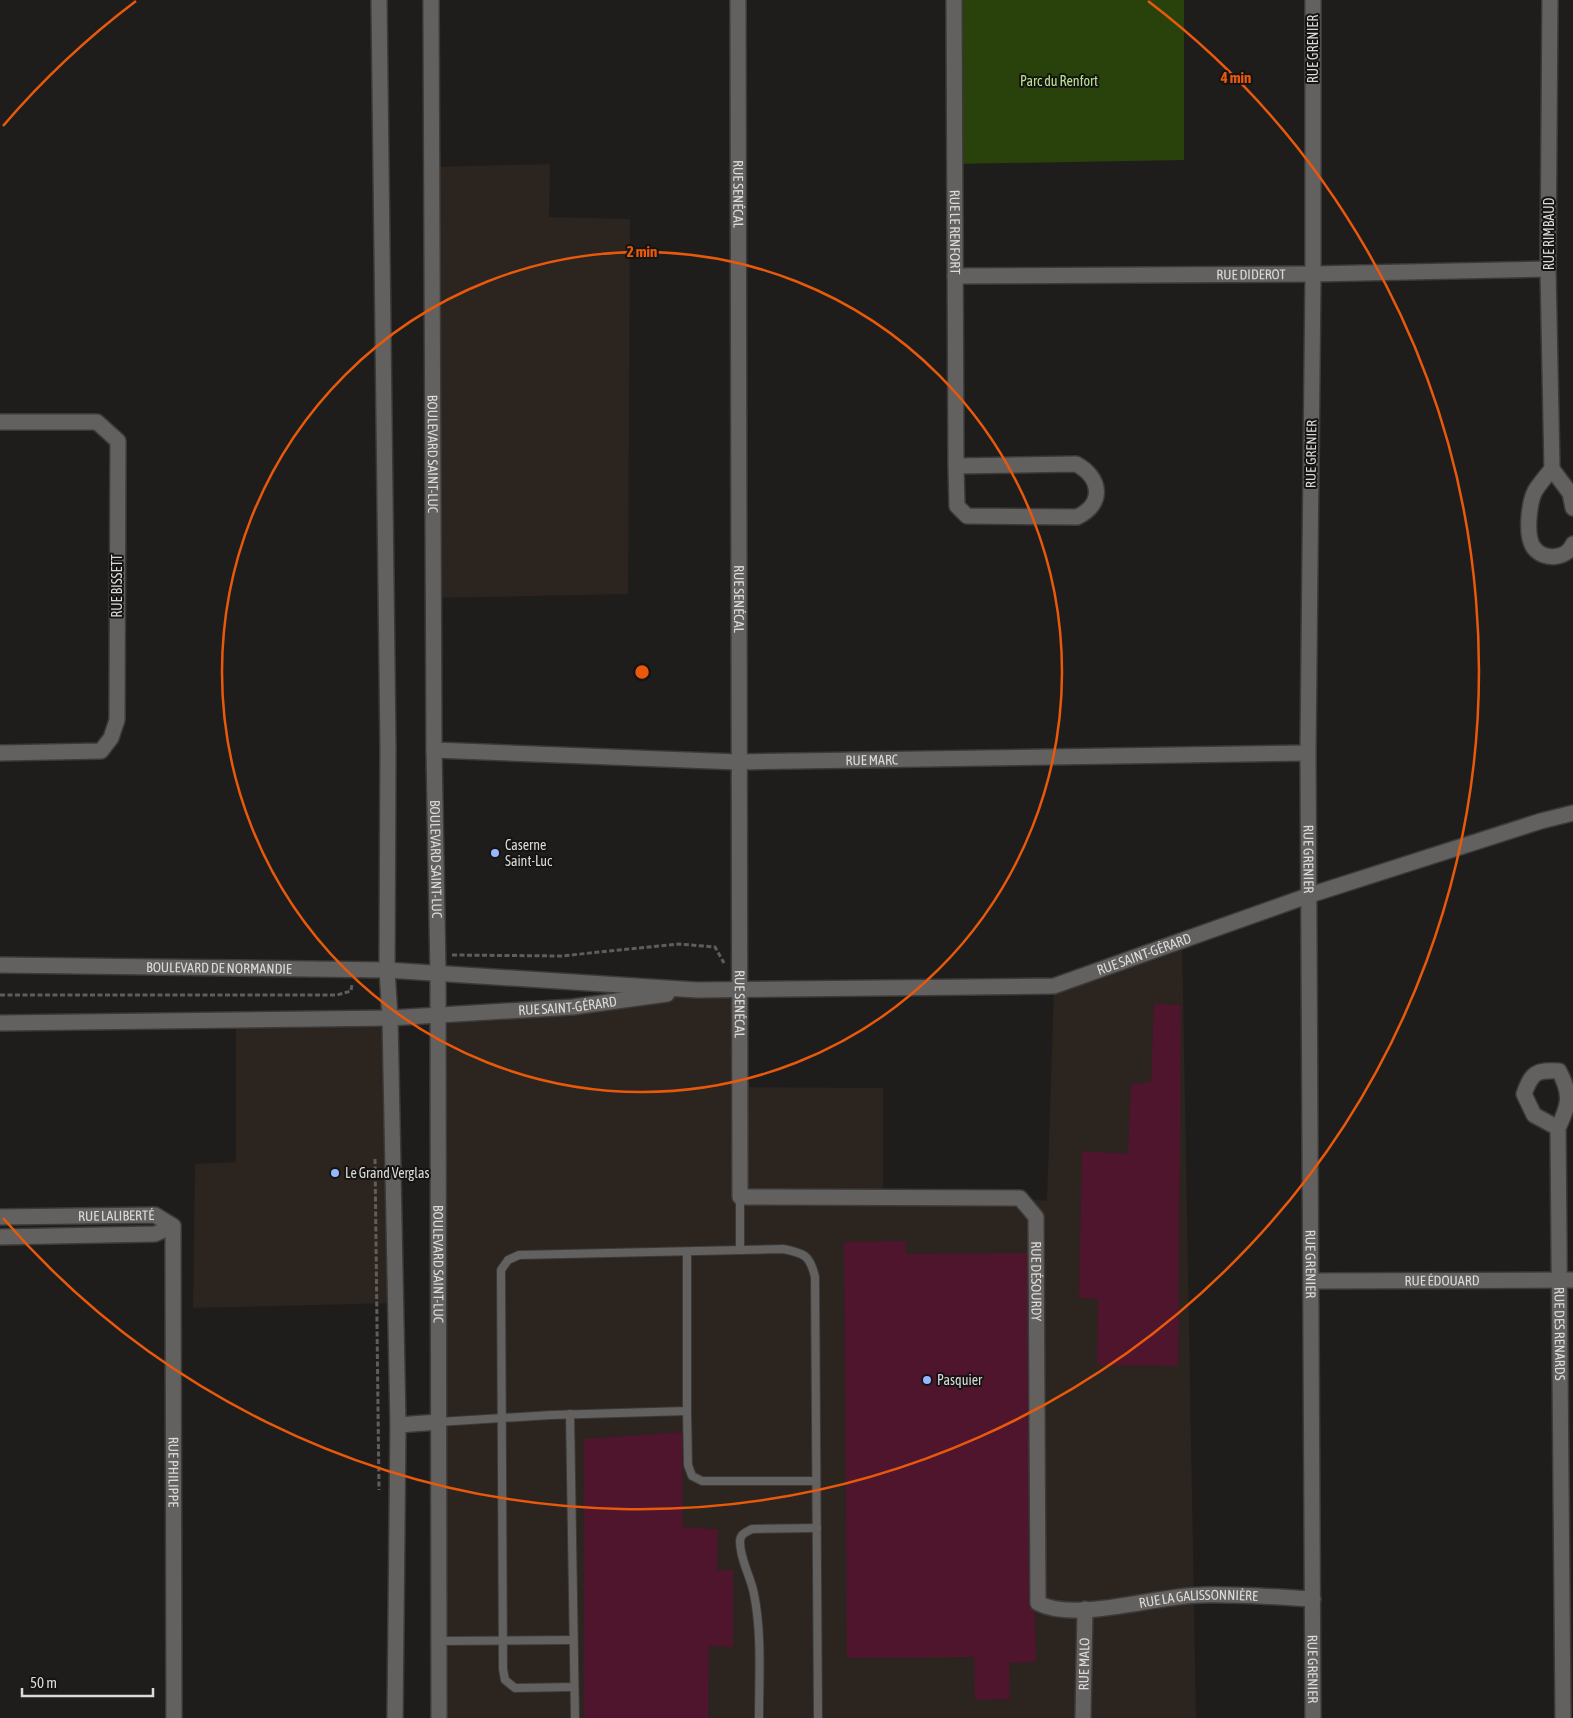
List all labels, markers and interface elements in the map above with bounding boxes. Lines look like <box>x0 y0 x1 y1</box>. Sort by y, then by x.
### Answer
street label: RUE GRENIER <box>1305 15 1321 83</box>
text: 4 min <box>1220 69 1251 86</box>
park label: Parc du Renfort <box>1020 73 1098 89</box>
street label: RUE SENÉCAL <box>730 160 746 229</box>
street label: RUE LE RENFORT <box>947 190 963 274</box>
street label: RUE RIMBAUD <box>1541 198 1557 270</box>
text: 2 min <box>627 243 657 260</box>
street label: RUE DIDEROT <box>1216 266 1286 283</box>
street label: BOULEVARD SAINT-LUC <box>425 395 441 514</box>
street label: RUE GRENIER <box>1302 420 1320 488</box>
street label: RUE BISSETT <box>109 554 125 618</box>
street label: RUE SENÉCAL <box>731 565 747 634</box>
centre of rings <box>633 663 651 681</box>
street label: RUE MARC <box>845 751 899 768</box>
street label: BOULEVARD SAINT-LUC <box>427 800 445 919</box>
street label: RUE GRENIER <box>1300 825 1317 893</box>
place label: Caserne Saint-Luc <box>505 837 553 869</box>
marker: Caserne Saint-Luc <box>489 847 501 859</box>
street label: RUE SAINT-GÉRARD <box>1095 930 1193 978</box>
street label: BOULEVARD DE NORMANDIE <box>146 959 292 977</box>
street label: RUE SENÉCAL <box>732 970 748 1039</box>
street label: RUE SAINT-GÉRARD <box>518 993 618 1018</box>
place label: Le Grand Verglas <box>345 1165 430 1181</box>
marker: Le Grand Verglas <box>329 1167 341 1179</box>
street label: BOULEVARD SAINT-LUC <box>430 1205 446 1324</box>
street label: RUE LALIBERTÉ <box>78 1207 154 1224</box>
street label: RUE GRENIER <box>1302 1230 1319 1298</box>
street label: RUE DÉSOURDY <box>1028 1241 1045 1322</box>
street label: RUE ÉDOUARD <box>1404 1272 1480 1289</box>
street label: RUE DES RENARDS <box>1551 1287 1568 1381</box>
place label: Pasquier <box>937 1372 983 1388</box>
marker: Pasquier <box>921 1374 933 1386</box>
street label: RUE PHILIPPE <box>165 1437 182 1507</box>
street label: RUE LA GALISSONNIÈRE <box>1138 1587 1258 1611</box>
street label: RUE GRENIER <box>1305 1635 1321 1703</box>
street label: RUE MALO <box>1076 1637 1092 1691</box>
scale bar <box>22 1666 154 1698</box>
text: 50 m <box>30 1674 57 1691</box>

